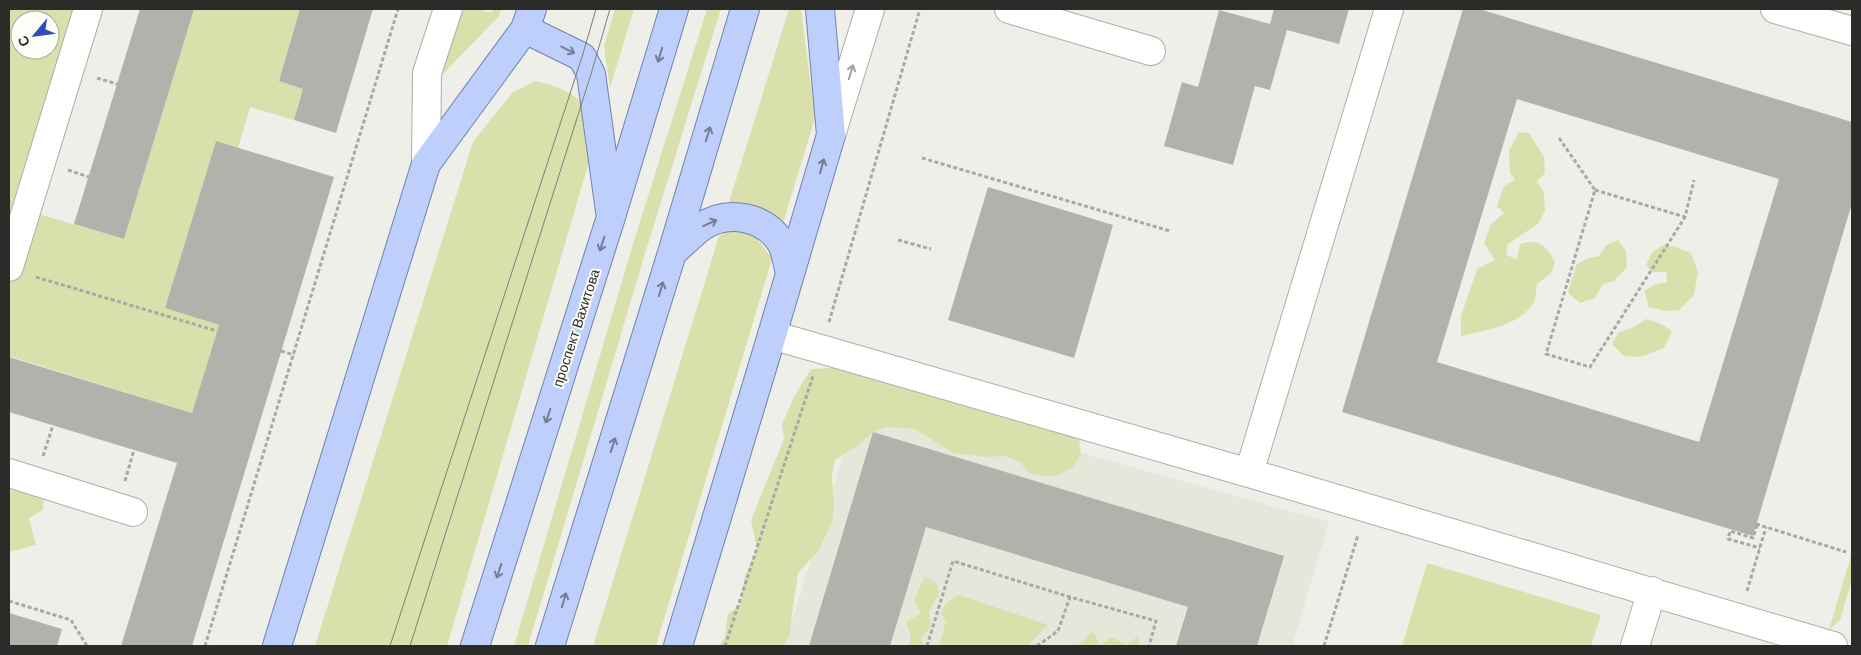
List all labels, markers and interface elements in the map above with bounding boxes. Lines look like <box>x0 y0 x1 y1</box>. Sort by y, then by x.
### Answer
north arrow <box>10 10 60 60</box>
text: С <box>14 33 33 50</box>
one-way arrow <box>560 46 575 56</box>
one-way arrow <box>654 47 664 63</box>
one-way arrow <box>846 64 856 80</box>
one-way arrow <box>703 126 713 142</box>
one-way arrow <box>817 159 827 175</box>
one-way arrow <box>702 218 717 227</box>
one-way arrow <box>597 236 607 252</box>
street label: проспект Вахитова <box>549 267 603 389</box>
one-way arrow <box>656 282 666 298</box>
one-way arrow <box>543 408 552 423</box>
one-way arrow <box>608 437 618 453</box>
one-way arrow <box>494 563 503 578</box>
one-way arrow <box>560 592 570 608</box>

